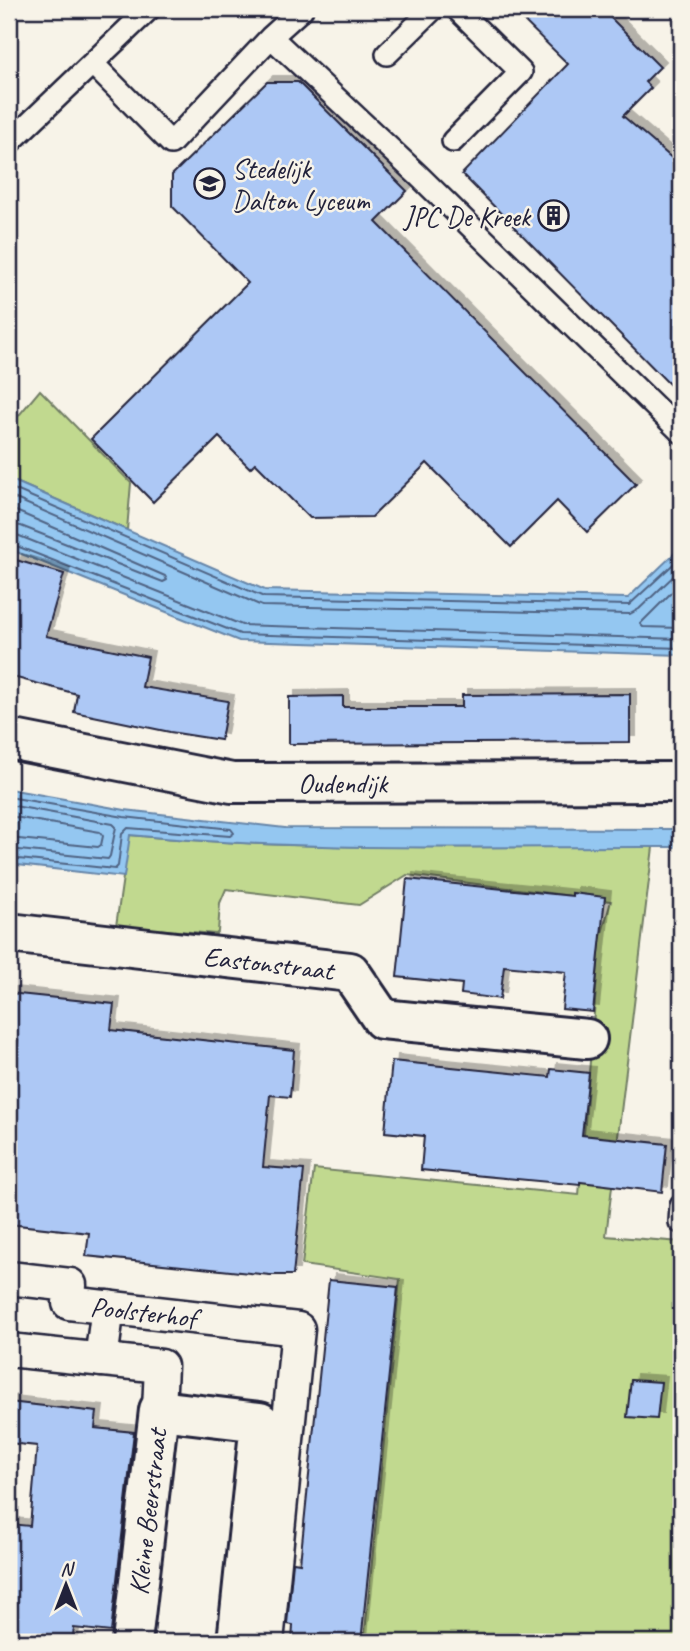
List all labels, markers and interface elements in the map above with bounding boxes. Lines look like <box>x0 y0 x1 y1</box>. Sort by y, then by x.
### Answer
place label: Stedelijk Dalton Lyceum <box>232 151 371 218</box>
school or university icon: Stedelijk Dalton Lyceum <box>192 167 226 201</box>
place label: JPC De Kreek <box>402 199 532 234</box>
building icon: JPC De Kreek <box>536 199 570 233</box>
street label: Oudendijk <box>298 766 389 801</box>
street label: Eastonstraat <box>202 938 338 988</box>
street label: Poolsterhof <box>89 1289 204 1336</box>
street label: Kleine Beerstraat <box>121 1424 175 1597</box>
north arrow <box>32 1550 102 1620</box>
text: N <box>60 1557 75 1581</box>

